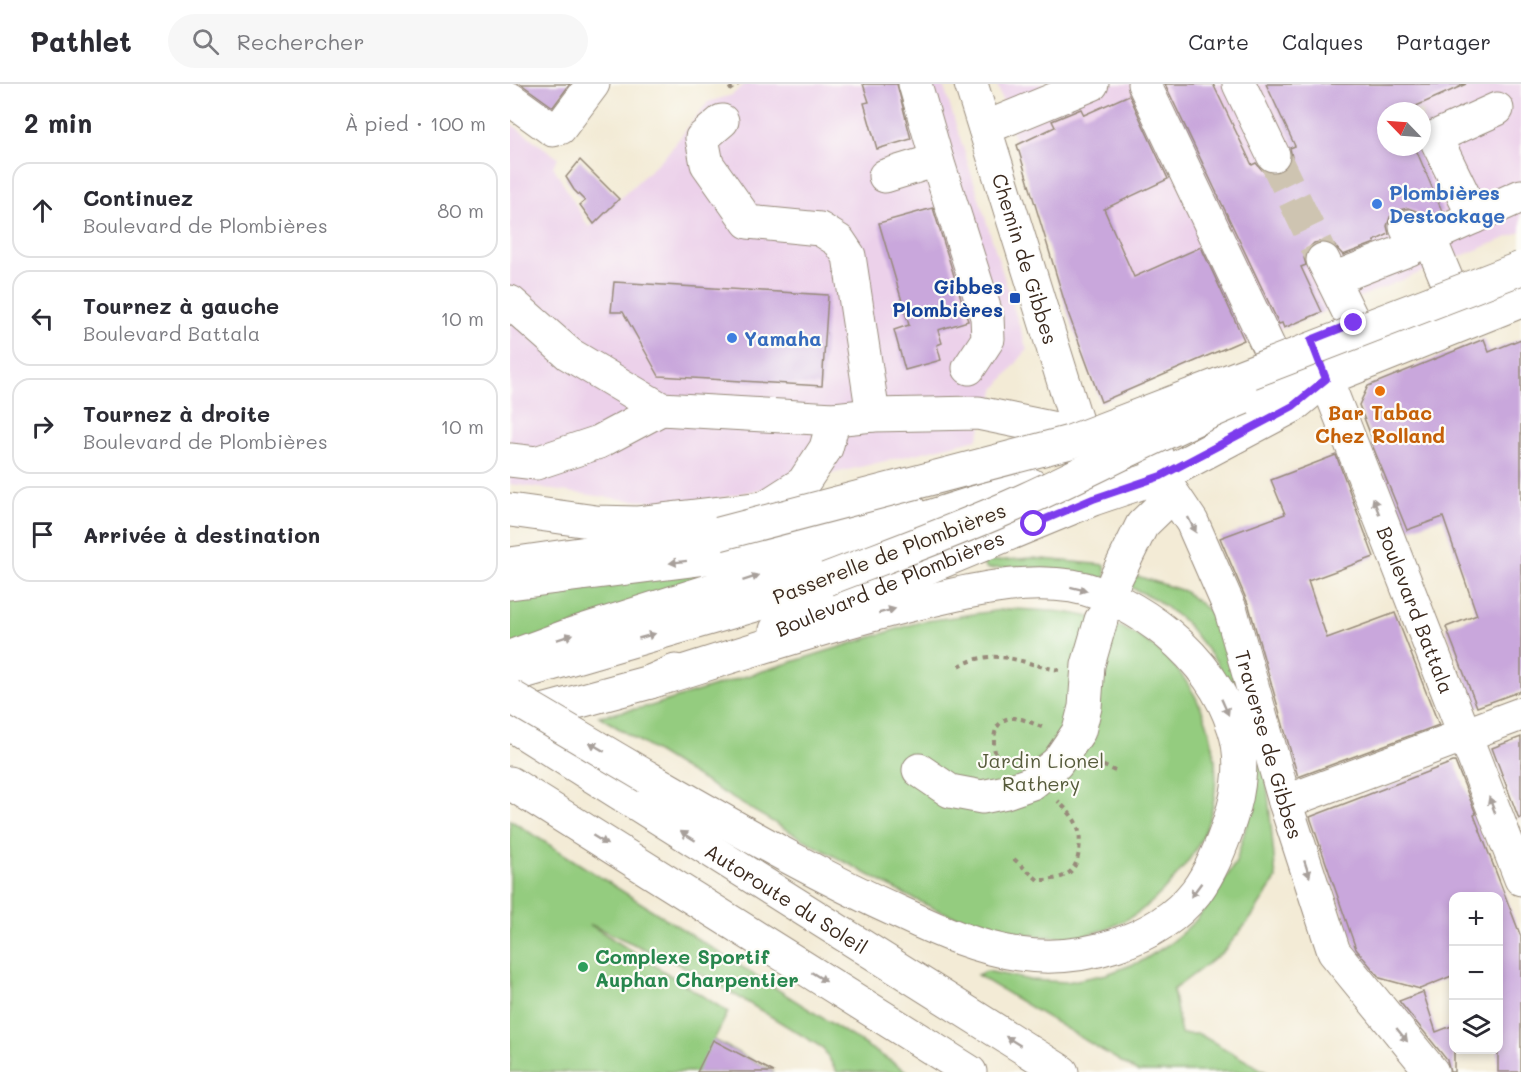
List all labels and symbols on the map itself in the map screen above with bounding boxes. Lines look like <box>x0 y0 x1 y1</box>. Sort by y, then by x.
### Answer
north arrow <box>1377 102 1431 156</box>
street label: Chemin de Gibbes <box>987 170 1064 347</box>
place label: Plombières Destockage <box>1389 179 1505 228</box>
marker: Plombières Destockage <box>1370 197 1384 211</box>
place label: Gibbes Plombières <box>892 273 1003 322</box>
marker: Gibbes Plombières <box>1008 291 1022 305</box>
route end <box>1340 309 1366 335</box>
place label: Yamaha <box>744 325 821 351</box>
marker: Yamaha <box>725 331 739 345</box>
marker: Bar Tabac Chez Rolland <box>1373 384 1387 398</box>
place label: Bar Tabac Chez Rolland <box>1315 399 1445 448</box>
street label: Passerelle de Plombières <box>769 496 1009 610</box>
one-way arrow <box>1370 497 1380 515</box>
route start <box>1020 510 1046 536</box>
one-way arrow <box>1187 516 1197 534</box>
street label: Boulevard Battala <box>1372 522 1460 697</box>
street label: Boulevard de Plombières <box>772 524 1008 642</box>
one-way arrow <box>669 557 688 567</box>
one-way arrow <box>742 573 760 582</box>
one-way arrow <box>1069 584 1088 594</box>
one-way arrow <box>878 606 896 615</box>
one-way arrow <box>638 631 656 640</box>
one-way arrow <box>556 632 574 642</box>
street label: Traverse de Gibbes <box>1230 647 1309 842</box>
one-way arrow <box>1220 698 1230 716</box>
one-way arrow <box>589 742 605 753</box>
park label: Jardin Lionel Rathery <box>978 747 1104 796</box>
one-way arrow <box>1487 796 1497 814</box>
one-way arrow <box>680 831 696 842</box>
one-way arrow <box>592 834 608 845</box>
street label: Autoroute du Soleil <box>700 837 873 959</box>
one-way arrow <box>1303 860 1312 878</box>
one-way arrow <box>1190 881 1202 897</box>
place label: Complexe Sportif Auphan Charpentier <box>595 943 799 992</box>
marker: Complexe Sportif Auphan Charpentier <box>576 960 590 974</box>
one-way arrow <box>811 971 827 982</box>
one-way arrow <box>1396 1027 1409 1043</box>
one-way arrow <box>1005 1035 1021 1046</box>

